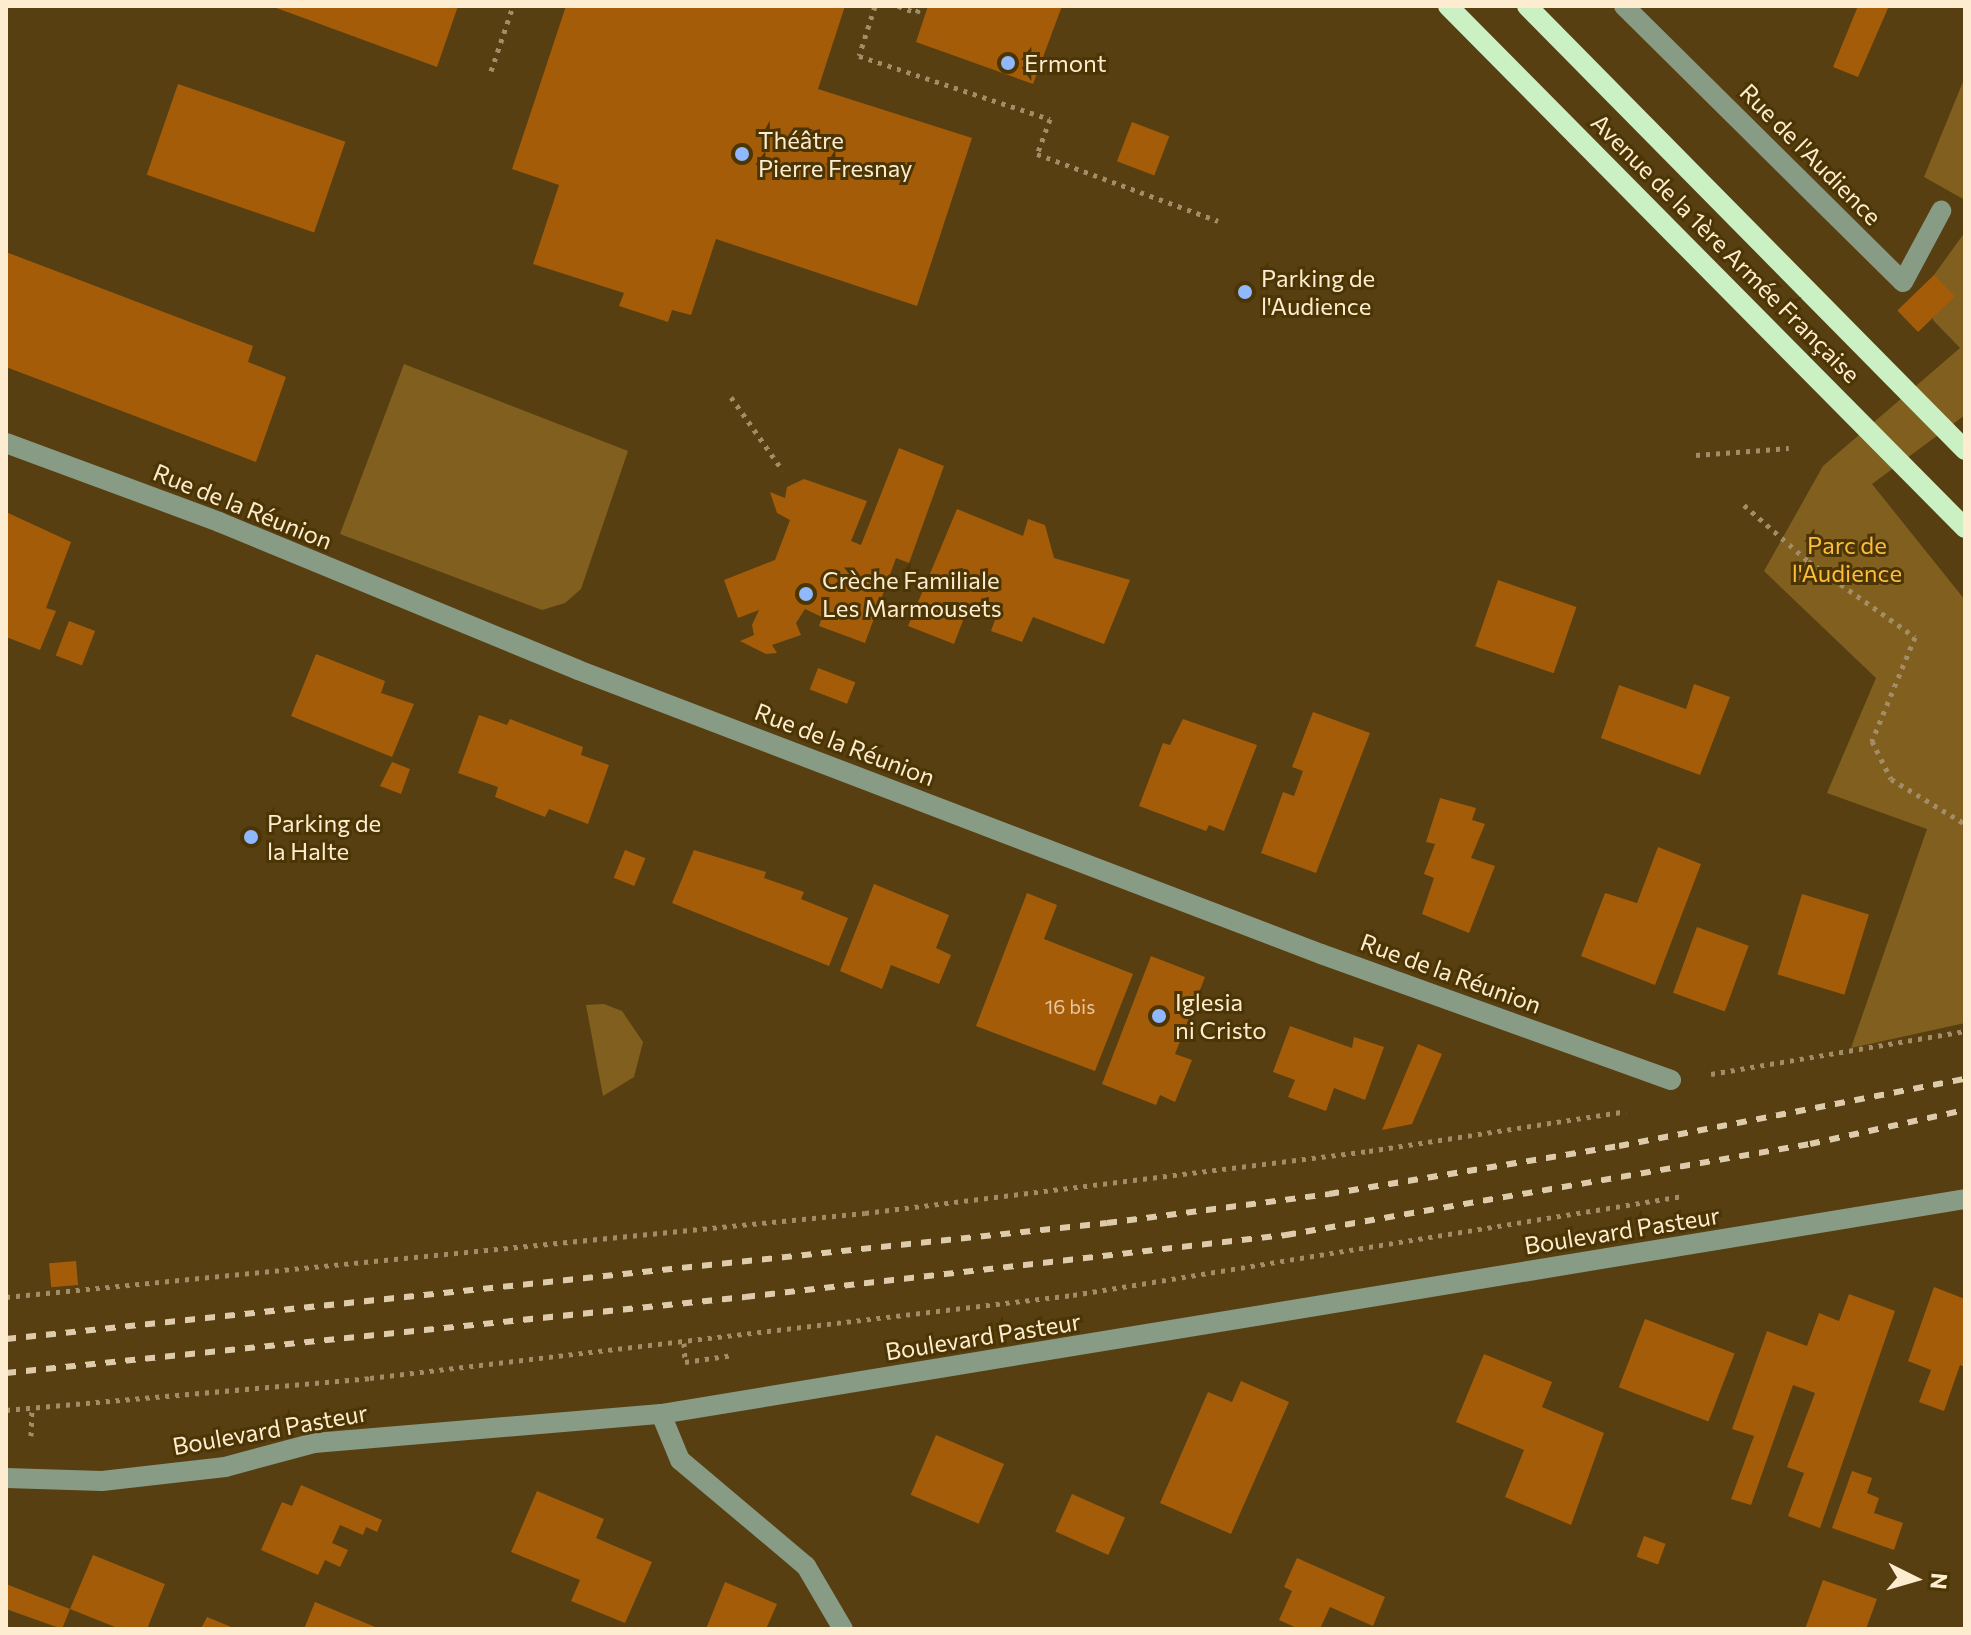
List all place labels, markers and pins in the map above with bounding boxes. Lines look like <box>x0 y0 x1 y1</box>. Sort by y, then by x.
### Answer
place label: Ermont <box>1024 49 1107 77</box>
marker: Ermont <box>999 54 1017 72</box>
place label: Théâtre Pierre Fresnay <box>758 126 913 182</box>
marker: Théâtre Pierre Fresnay <box>733 145 751 163</box>
place label: Parking de l'Audience <box>1261 264 1375 320</box>
marker: Parking de l'Audience <box>1236 283 1254 301</box>
place label: Crèche Familiale Les Marmousets <box>822 566 1002 622</box>
marker: Crèche Familiale Les Marmousets <box>797 585 815 603</box>
place label: Parking de la Halte <box>267 809 381 865</box>
marker: Parking de la Halte <box>242 828 260 846</box>
place label: Iglesia ni Cristo <box>1175 988 1267 1044</box>
marker: Iglesia ni Cristo <box>1150 1007 1168 1025</box>

